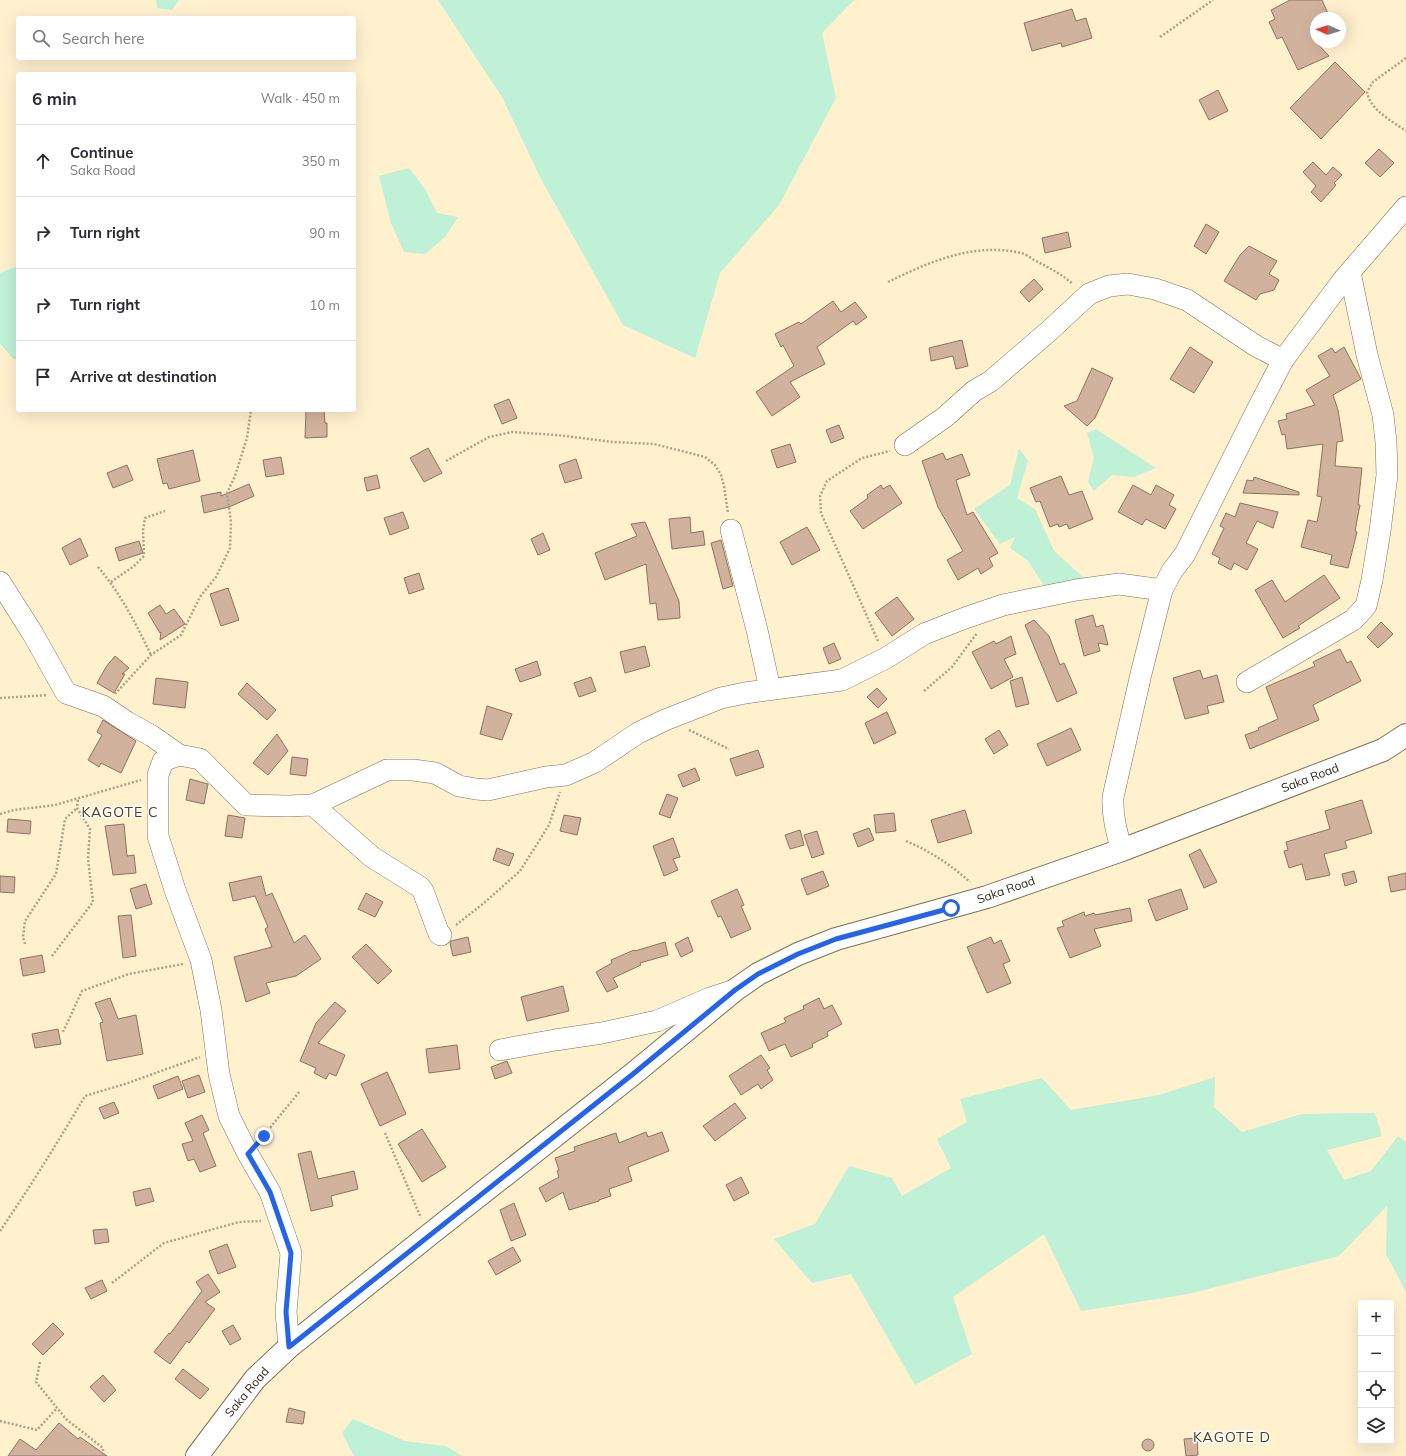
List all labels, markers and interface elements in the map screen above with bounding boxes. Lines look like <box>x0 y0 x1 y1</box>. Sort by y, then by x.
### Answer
north arrow <box>1310 12 1346 48</box>
search box <box>16 16 356 60</box>
icon: search <box>30 27 52 49</box>
text: Search here <box>62 29 144 48</box>
text: 6 min <box>32 88 77 109</box>
text: Walk · 450 m <box>261 90 340 106</box>
text: Continue <box>70 143 133 162</box>
icon: ahead <box>32 150 54 172</box>
text: 350 m <box>302 153 340 169</box>
text: Saka Road <box>70 162 136 178</box>
icon: right <box>32 222 54 244</box>
text: Turn right <box>70 223 140 242</box>
text: 90 m <box>310 225 340 241</box>
icon: right <box>32 294 54 316</box>
text: Turn right <box>70 295 140 314</box>
text: 10 m <box>310 297 340 313</box>
icon: arrive <box>32 366 54 388</box>
text: Arrive at destination <box>70 367 217 386</box>
street label: Saka Road <box>1279 760 1341 795</box>
district label: KAGOTE C <box>82 803 158 821</box>
street label: Saka Road <box>975 873 1037 906</box>
route start <box>942 899 960 917</box>
route end <box>255 1127 273 1145</box>
map controls <box>1358 1300 1394 1444</box>
button: + <box>1358 1300 1394 1336</box>
button: − <box>1358 1336 1394 1372</box>
street label: Saka Road <box>221 1364 272 1420</box>
button: locate <box>1358 1372 1394 1408</box>
button: layers <box>1358 1408 1394 1444</box>
district label: KAGOTE D <box>1193 1428 1271 1446</box>

